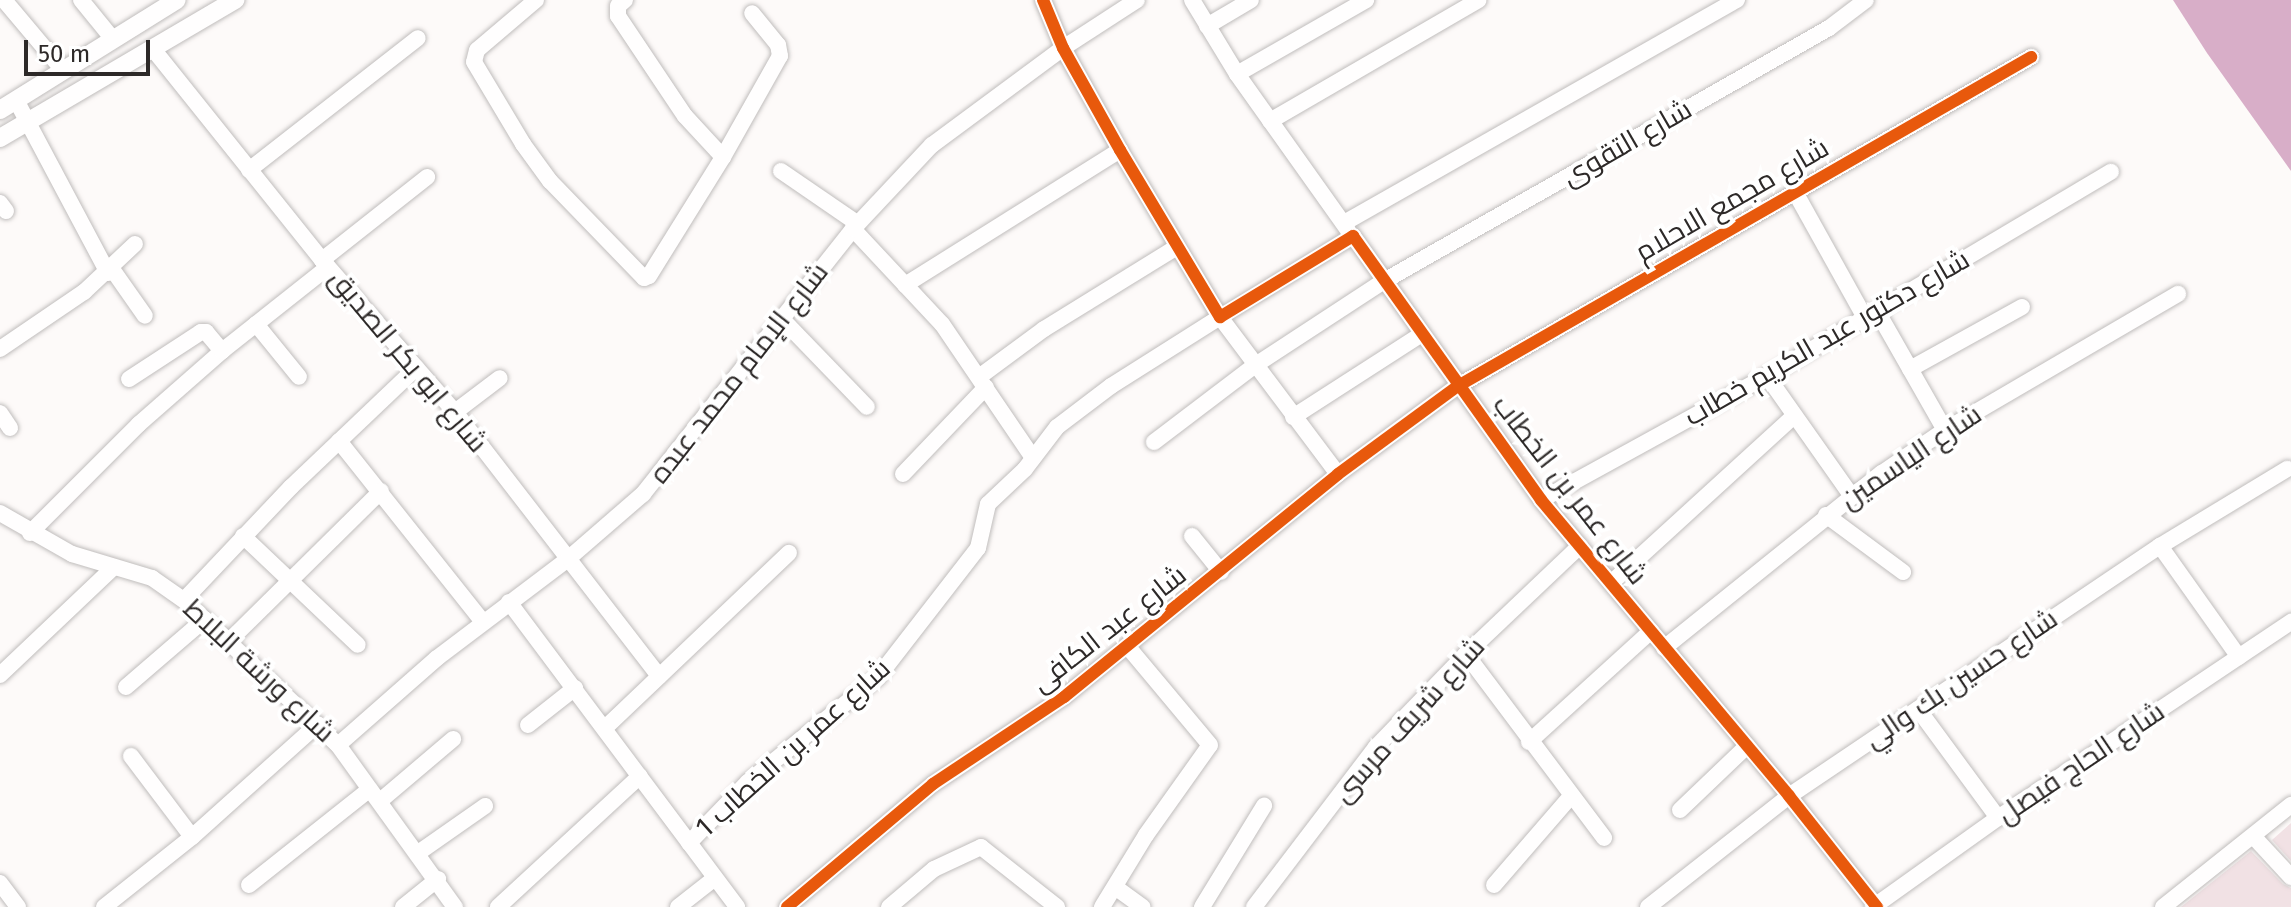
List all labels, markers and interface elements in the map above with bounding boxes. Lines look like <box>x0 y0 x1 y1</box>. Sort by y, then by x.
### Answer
scale bar <box>28 24 154 74</box>
text: 50 m <box>38 40 90 68</box>
street label: شارع التقوى <box>1556 92 1698 194</box>
street label: شارع مجمع الاحلام <box>1629 131 1835 269</box>
street label: شارع دكتور عبد الكريم خطاب <box>1678 243 1976 433</box>
street label: شارع الإمام محمد عبده <box>642 256 836 490</box>
street label: شارع ابو بكر الصديق <box>322 263 494 459</box>
street label: شارع عمر بن الخطاب <box>1486 389 1654 591</box>
street label: شارع الياسمين <box>1834 397 1988 517</box>
street label: شارع عبد الكافى <box>1025 558 1193 700</box>
street label: شارع ورشة البلاط <box>176 592 342 750</box>
street label: شارع حسين بك والي <box>1858 602 2064 756</box>
street label: شارع شريف مرسى <box>1326 630 1492 810</box>
street label: شارع عمر بن الخطاب 1 <box>689 652 897 844</box>
street label: شارع الحاج فيصل <box>1991 695 2171 831</box>

